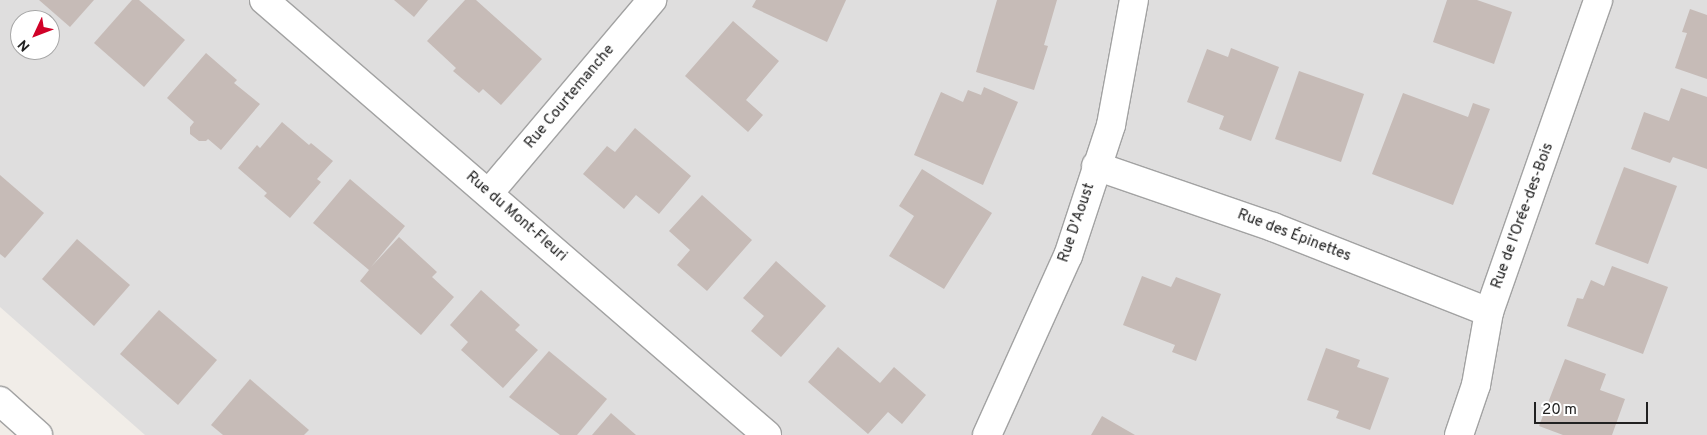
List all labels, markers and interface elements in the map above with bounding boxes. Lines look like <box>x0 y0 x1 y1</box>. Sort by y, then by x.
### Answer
north arrow <box>10 10 60 60</box>
text: N <box>15 35 34 54</box>
street label: Rue Courtemanche <box>521 41 619 153</box>
street label: Rue de l'Orée-des-Bois <box>1488 141 1558 291</box>
street label: Rue du Mont-Fleuri <box>462 168 570 266</box>
street label: Rue D'Aoust <box>1055 181 1099 265</box>
street label: Rue des Épinettes <box>1235 206 1353 266</box>
scale bar <box>1537 392 1651 424</box>
text: 20 m <box>1542 401 1577 420</box>

